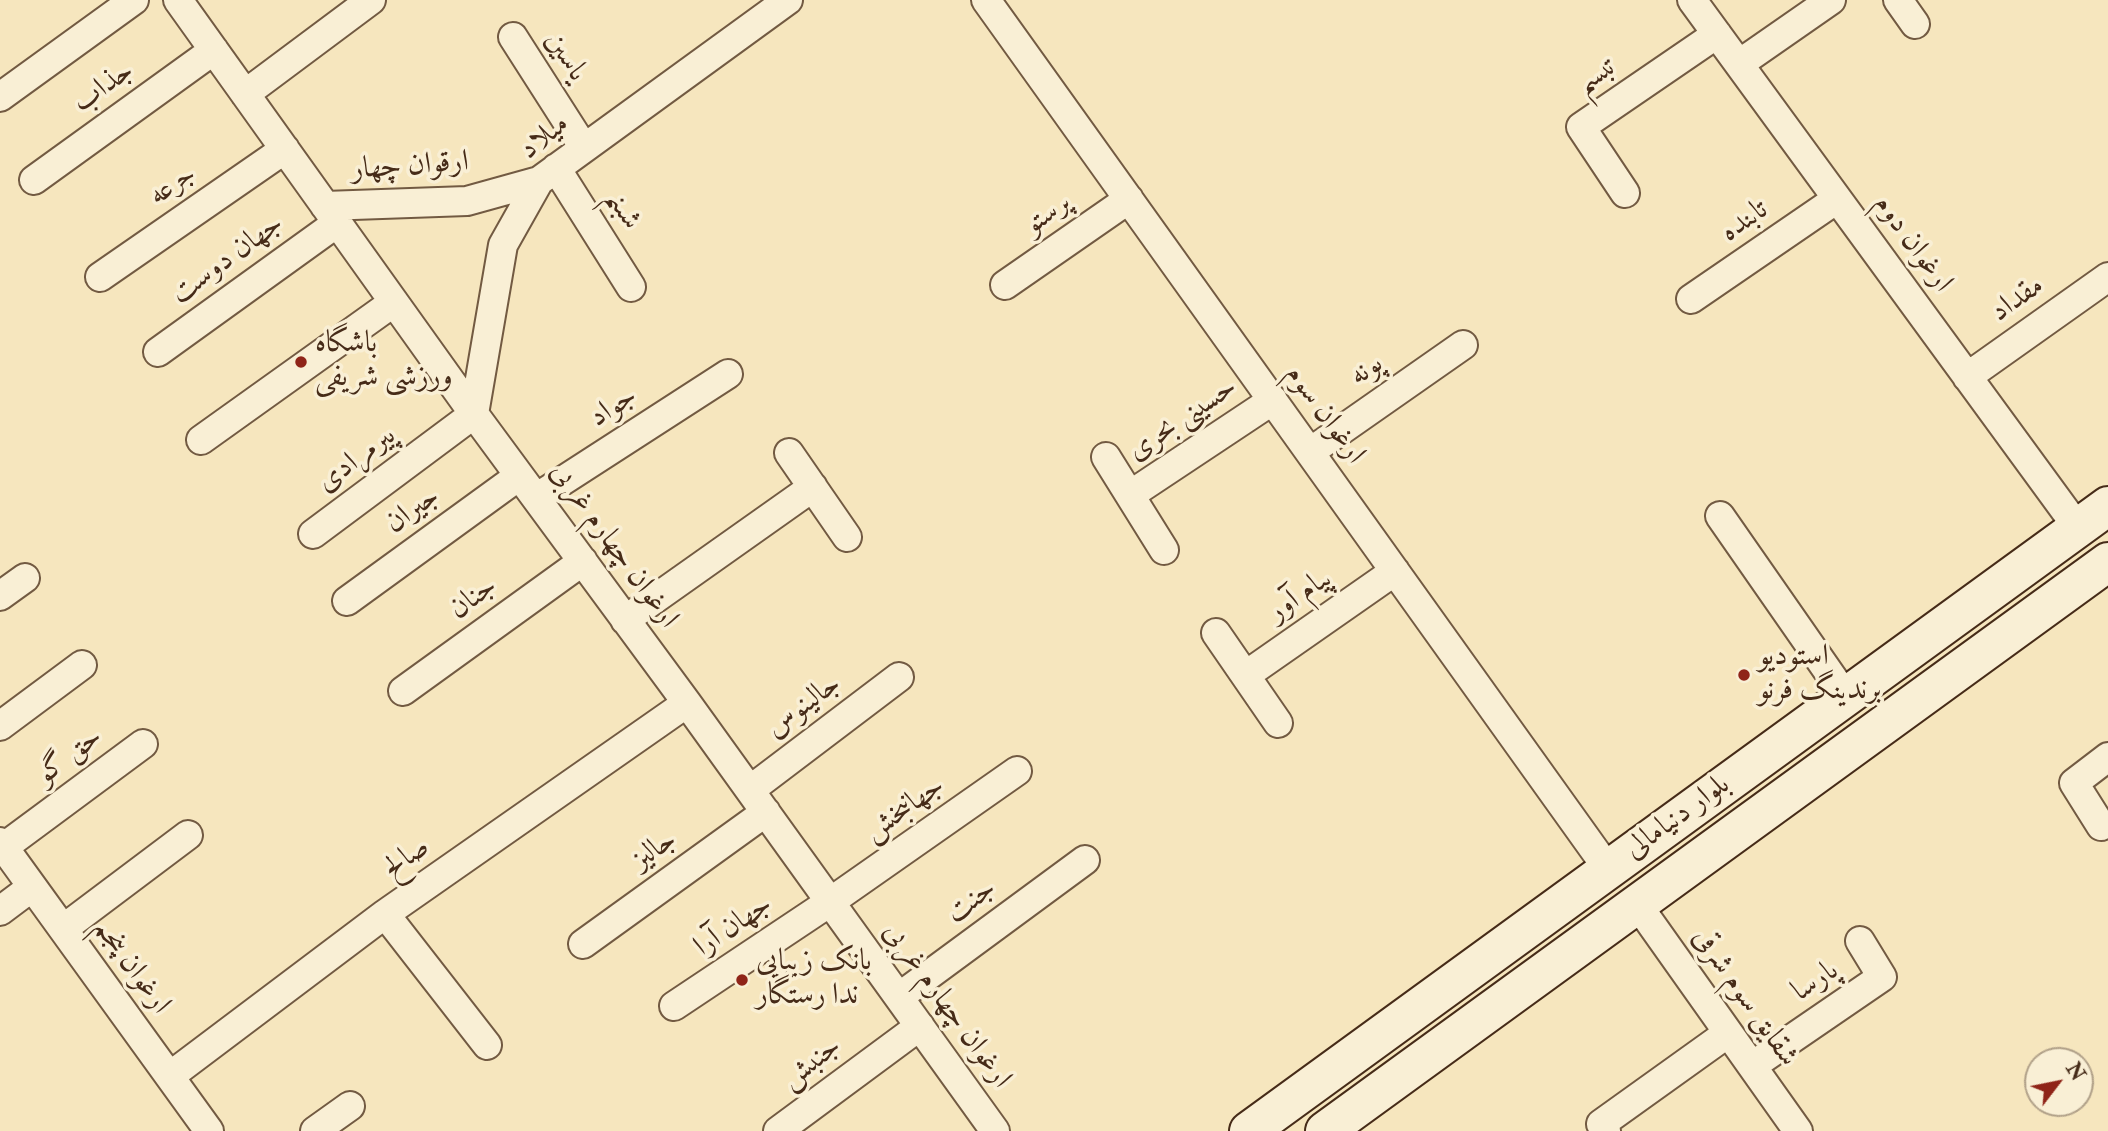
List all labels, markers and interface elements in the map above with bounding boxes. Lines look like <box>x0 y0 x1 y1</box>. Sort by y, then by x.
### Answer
street label: یاسین <box>536 25 594 89</box>
street label: تبسم <box>1569 49 1625 103</box>
street label: جذاب <box>66 54 142 122</box>
street label: میلاد <box>513 107 577 169</box>
street label: ارقوان چهار <box>350 145 470 189</box>
street label: جرعه <box>142 157 204 215</box>
street label: شبنم <box>596 183 648 237</box>
street label: پرستو <box>1018 186 1078 244</box>
street label: ارغوان دوم <box>1864 188 1960 300</box>
street label: تابنده <box>1714 193 1776 251</box>
street label: جهان دوست <box>165 207 291 313</box>
street label: مقداد <box>1984 269 2052 331</box>
place label: باشگاه ورزشی شریفی <box>315 327 453 398</box>
street label: پونه <box>1343 347 1391 395</box>
marker: باشگاه ورزشی شریفی <box>293 354 309 370</box>
street label: ارغوان سوم <box>1276 358 1372 472</box>
street label: حسینی بحری <box>1121 370 1245 470</box>
street label: جواد <box>583 379 645 437</box>
street label: پیرمرادی <box>310 419 404 501</box>
street label: ارغوان چهارم غربی <box>541 456 685 636</box>
street label: جیران <box>379 479 447 543</box>
street label: پیام آور <box>1262 561 1340 631</box>
street label: جنان <box>443 569 505 629</box>
place label: استودیو برندینگ فرنو <box>1758 640 1881 710</box>
street label: جالینوس <box>759 667 849 747</box>
marker: استودیو برندینگ فرنو <box>1736 667 1752 683</box>
street label: حق گو <box>30 720 110 794</box>
street label: بلوار دنیامالی <box>1618 768 1738 868</box>
street label: جهانبخش <box>857 769 953 851</box>
street label: جالیز <box>626 823 684 879</box>
street label: صالح <box>377 830 437 888</box>
street label: جنت <box>940 872 1004 932</box>
street label: جهان آرا <box>688 888 780 966</box>
street label: ارغوان پنجم <box>84 912 178 1022</box>
street label: ارغوان چهارم غربی <box>874 916 1018 1096</box>
street label: شقایق سوم شرقی <box>1683 922 1805 1074</box>
place label: بانک زیبایی ندا رستگار <box>756 945 872 1016</box>
street label: پارسا <box>1786 954 1846 1010</box>
marker: بانک زیبایی ندا رستگار <box>734 972 750 988</box>
street label: جنبش <box>775 1030 849 1098</box>
north arrow <box>2024 1047 2094 1117</box>
text: N <box>2060 1058 2090 1085</box>

